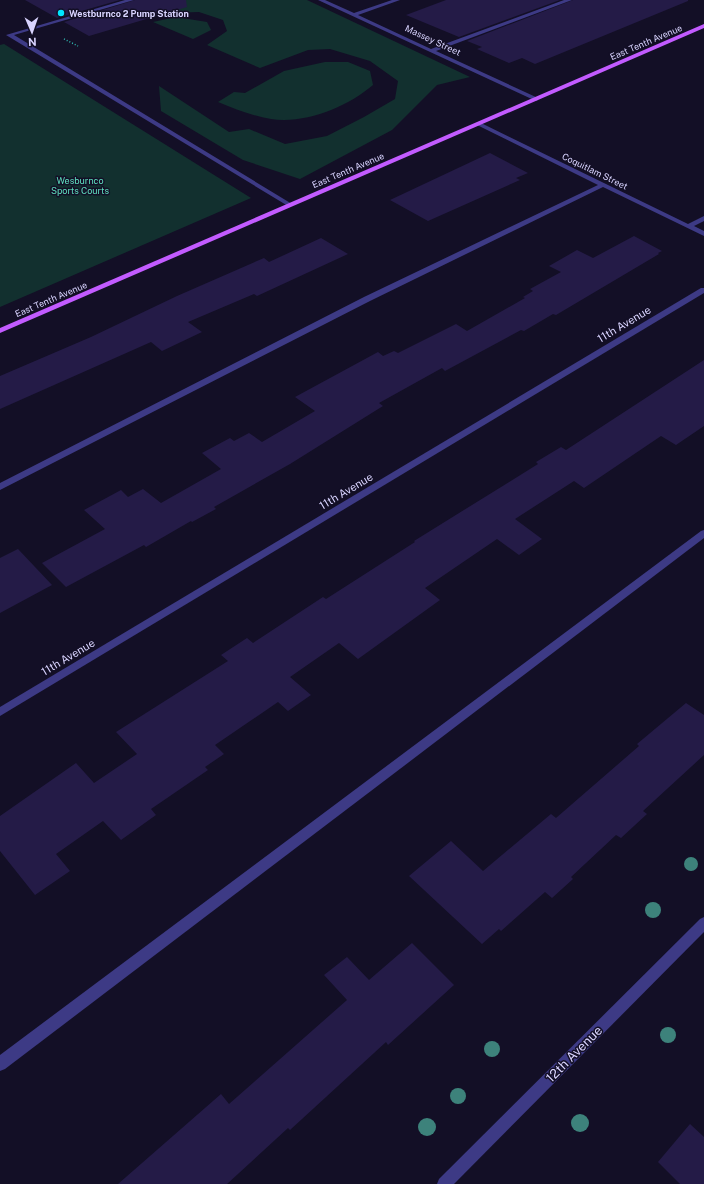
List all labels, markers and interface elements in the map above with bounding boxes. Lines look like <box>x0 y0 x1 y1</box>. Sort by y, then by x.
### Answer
marker: Westburnco 2 Pump Station <box>56 8 66 18</box>
place label: Westburnco 2 Pump Station <box>69 8 189 19</box>
north arrow <box>12 12 52 52</box>
street label: Massey Street <box>403 22 463 58</box>
street label: East Tenth Avenue <box>608 22 684 62</box>
text: N <box>28 36 37 48</box>
street label: East Tenth Avenue <box>310 150 386 190</box>
street label: Coquitlam Street <box>560 150 630 192</box>
park label: Wesburnco Sports Courts <box>51 175 109 196</box>
street label: East Tenth Avenue <box>13 279 89 319</box>
street label: 11th Avenue <box>595 303 653 345</box>
street label: 11th Avenue <box>317 470 375 512</box>
street label: 11th Avenue <box>39 636 97 678</box>
street label: 12th Avenue <box>543 1023 605 1085</box>

